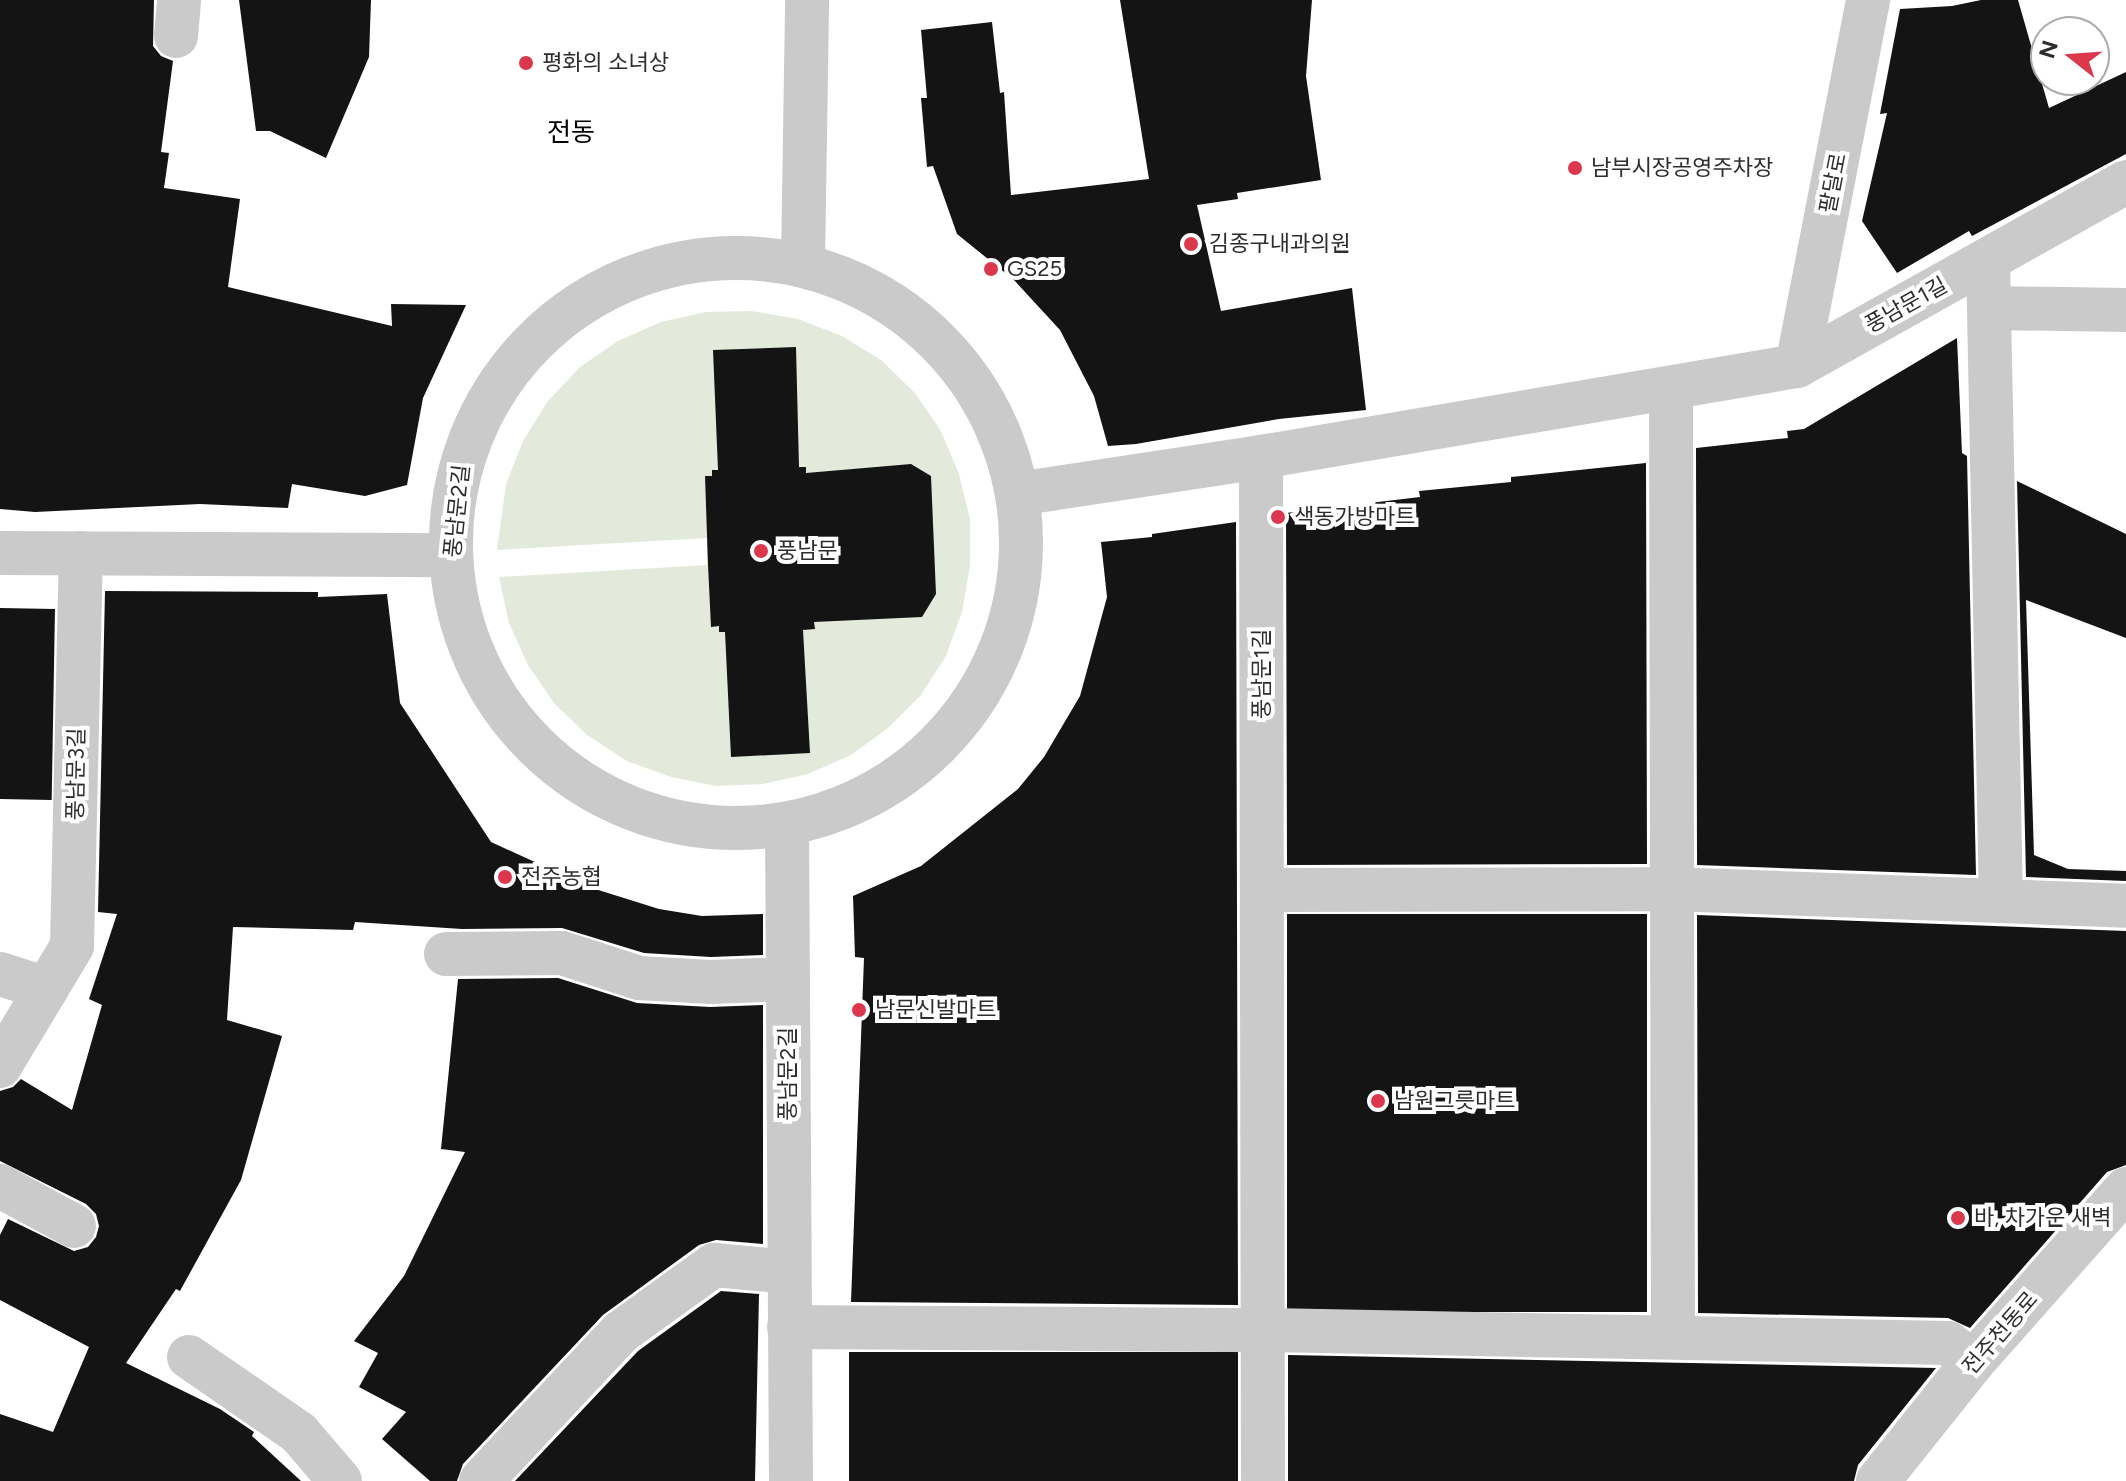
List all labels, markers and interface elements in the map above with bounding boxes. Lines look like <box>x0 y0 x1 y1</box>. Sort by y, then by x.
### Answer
north arrow <box>2030 16 2110 96</box>
text: N <box>2033 37 2064 62</box>
place label: 평화의 소녀상 <box>542 50 669 76</box>
marker: 평화의 소녀상 <box>517 54 535 72</box>
district label: 전동 <box>547 117 595 149</box>
street label: 팔달로 <box>1814 151 1852 215</box>
place label: 남부시장공영주차장 <box>1591 155 1773 181</box>
marker: 남부시장공영주차장 <box>1566 159 1584 177</box>
place label: 김종구내과의원 <box>1209 231 1351 257</box>
marker: 김종구내과의원 <box>1180 233 1202 255</box>
place label: GS25 <box>1007 256 1062 282</box>
marker: GS25 <box>982 260 1000 278</box>
street label: 풍남문1길 <box>1860 272 1952 338</box>
street label: 풍남문2길 <box>439 463 475 559</box>
place label: 색동가방마트 <box>1294 504 1415 530</box>
marker: 색동가방마트 <box>1269 508 1287 526</box>
place label: 풍남문 <box>777 538 838 564</box>
marker: 풍남문 <box>752 542 770 560</box>
street label: 풍남문1길 <box>1249 629 1275 719</box>
street label: 풍남문3길 <box>62 727 90 821</box>
place label: 전주농협 <box>521 864 602 890</box>
marker: 전주농협 <box>496 868 514 886</box>
place label: 남문신발마트 <box>875 997 996 1023</box>
marker: 남문신발마트 <box>850 1001 868 1019</box>
street label: 풍남문2길 <box>775 1027 801 1121</box>
place label: 남원그릇마트 <box>1394 1088 1515 1114</box>
marker: 남원그릇마트 <box>1369 1092 1387 1110</box>
place label: 바, 차가운 새벽 <box>1974 1205 2111 1231</box>
marker: 바, 차가운 새벽 <box>1949 1209 1967 1227</box>
street label: 전주천동로 <box>1957 1286 2043 1380</box>

